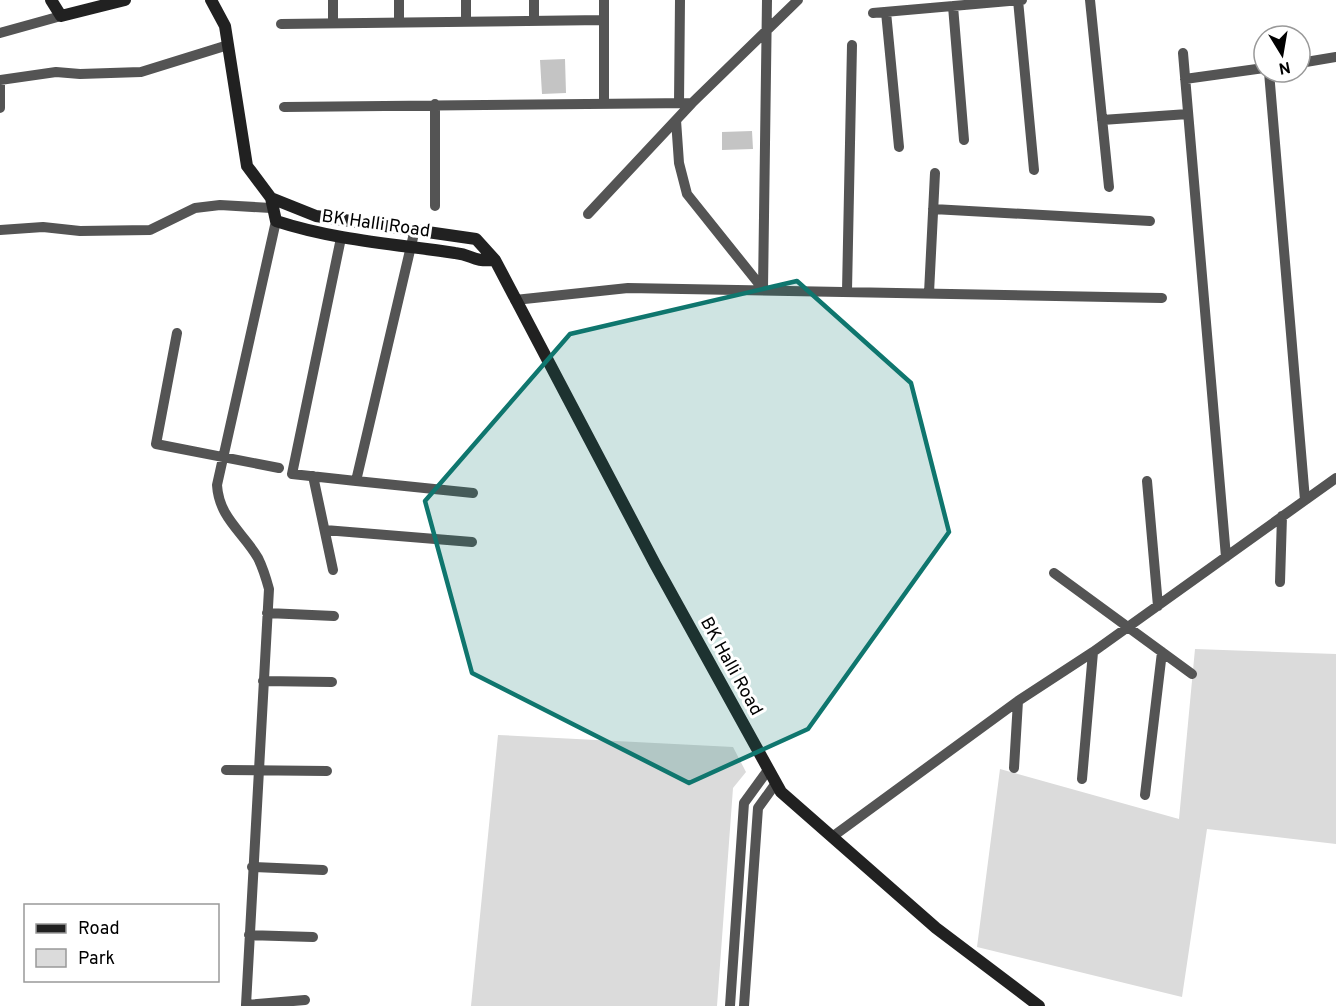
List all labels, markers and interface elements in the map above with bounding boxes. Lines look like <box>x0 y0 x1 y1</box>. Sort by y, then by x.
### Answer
north arrow <box>1252 24 1312 84</box>
text: N <box>1277 56 1292 78</box>
street label: BK Halli Road <box>320 205 432 243</box>
street label: BK Halli Road <box>694 613 767 720</box>
legend <box>24 904 219 982</box>
text: Road <box>78 918 120 941</box>
text: Park <box>78 948 115 971</box>

